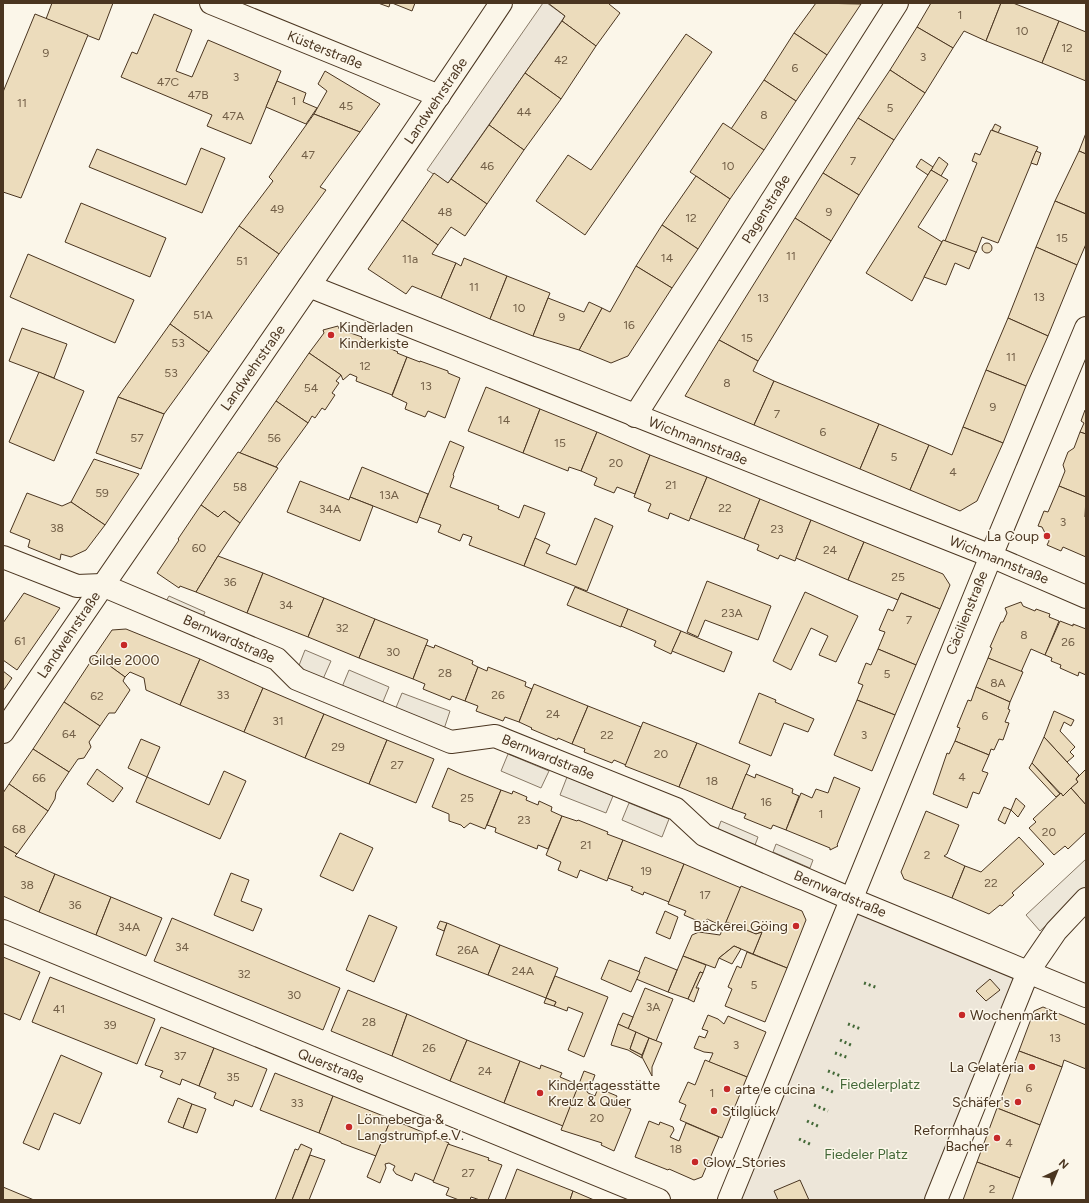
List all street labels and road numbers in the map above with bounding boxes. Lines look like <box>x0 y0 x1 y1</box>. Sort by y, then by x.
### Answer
street label: Küsterstraße <box>285 27 365 73</box>
street label: Landwehrstraße <box>401 54 471 147</box>
street label: Pagenstraße <box>738 171 794 247</box>
street label: Landwehrstraße <box>217 322 289 414</box>
street label: Wichmannstraße <box>646 413 751 469</box>
street label: Wichmannstraße <box>947 532 1052 588</box>
street label: Cäcilienstraße <box>942 568 992 657</box>
street label: Landwehrstraße <box>34 588 104 681</box>
street label: Bernwardstraße <box>180 611 278 667</box>
street label: Bernwardstraße <box>499 731 597 784</box>
street label: Bernwardstraße <box>791 867 889 921</box>
street label: Querstraße <box>295 1045 367 1087</box>

